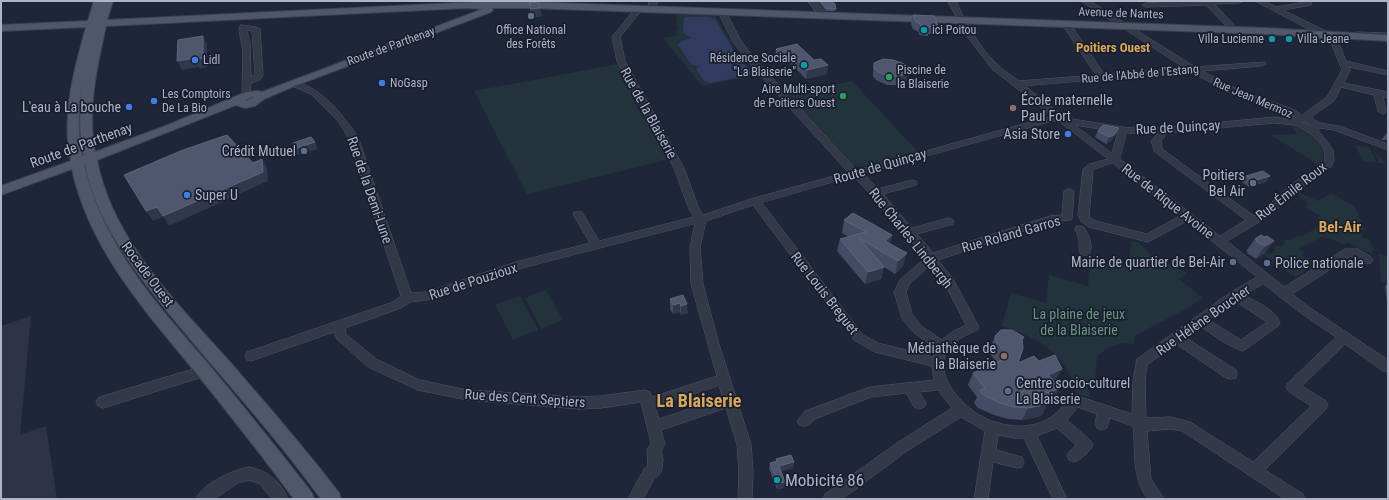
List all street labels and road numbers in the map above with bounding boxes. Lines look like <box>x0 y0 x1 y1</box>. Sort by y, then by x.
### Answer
street label: Avenue de Nantes <box>1078 5 1164 21</box>
street label: Route de Parthenay <box>345 24 437 68</box>
street label: Rue de l'Abbé de l'Estang <box>1081 62 1199 86</box>
street label: Rue de la Blaiserie <box>617 65 681 162</box>
street label: Rue Jean Mermoz <box>1211 75 1295 121</box>
street label: Rue de Quinçay <box>1135 117 1221 137</box>
street label: Route de Parthenay <box>28 119 134 171</box>
street label: Rue de la Demi-Lune <box>344 134 396 246</box>
street label: Route de Quinçay <box>832 145 928 187</box>
street label: Rue Émile Roux <box>1252 158 1329 223</box>
street label: Rue de Rique Avoine <box>1119 160 1217 242</box>
street label: Rue Charles Lindbergh <box>866 185 956 291</box>
street label: Rue Roland Garros <box>960 212 1062 256</box>
street label: Rocade Ouest <box>119 239 177 309</box>
street label: Rue Louis Breguet <box>788 249 862 337</box>
street label: Rue de Pouzioux <box>427 259 519 303</box>
street label: Rue Hélène Boucher <box>1153 282 1253 358</box>
street label: Rue des Cent Septiers <box>464 386 586 410</box>

